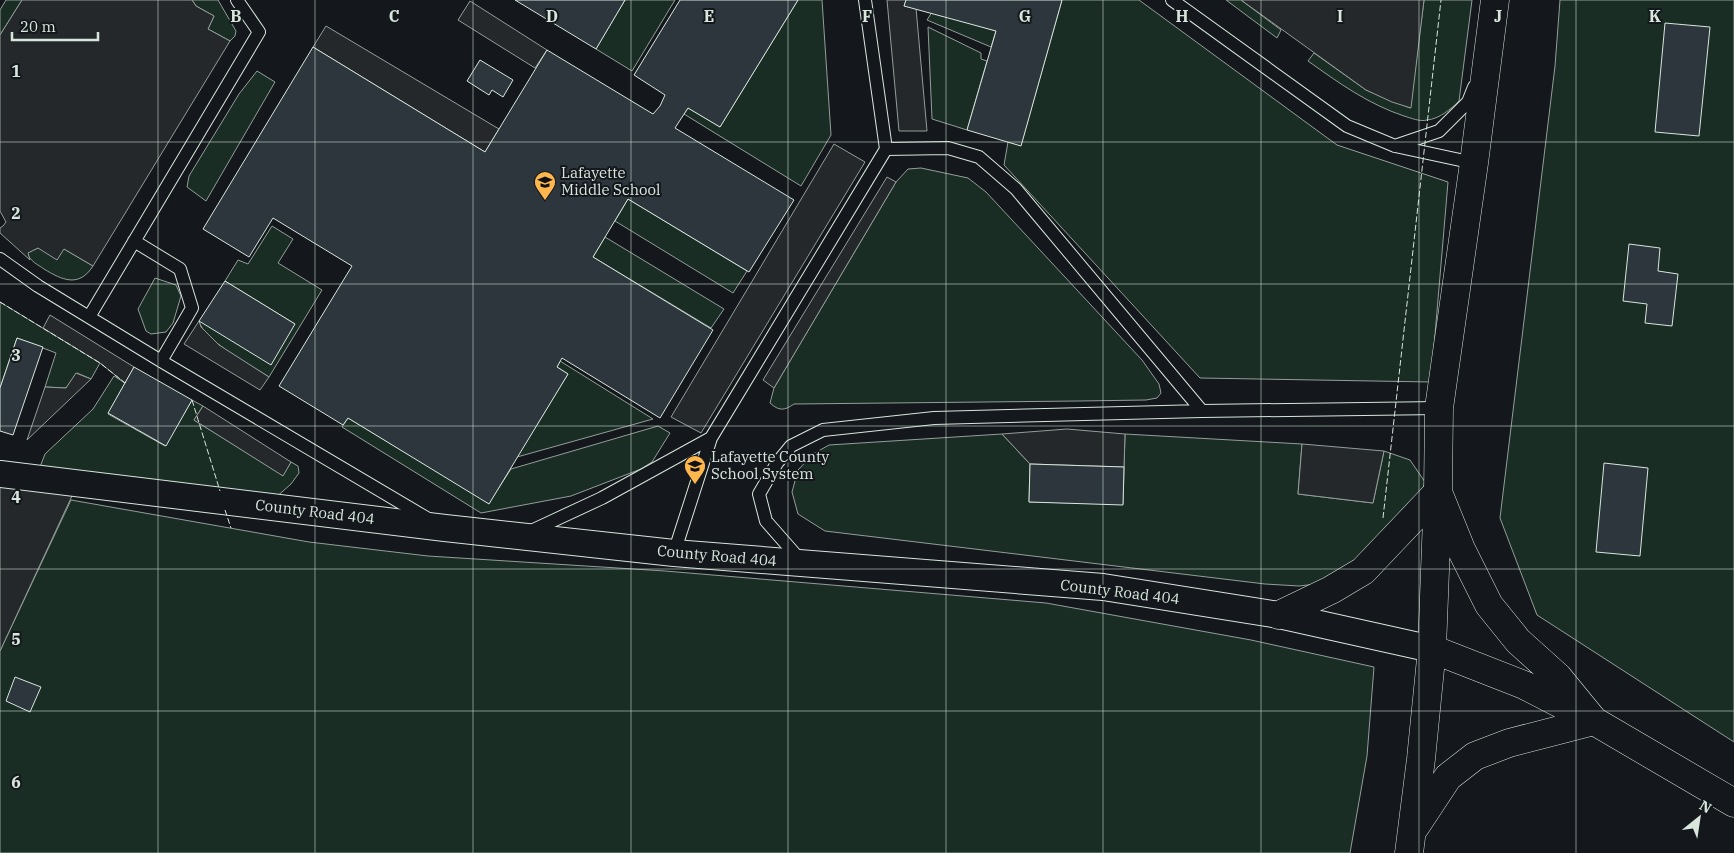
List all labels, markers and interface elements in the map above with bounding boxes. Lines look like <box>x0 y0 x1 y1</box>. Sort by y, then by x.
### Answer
text: B <box>230 6 242 26</box>
text: C <box>389 6 399 26</box>
text: D <box>546 6 558 26</box>
text: E <box>704 6 714 26</box>
text: F <box>862 6 872 26</box>
text: G <box>1019 6 1031 26</box>
text: H <box>1176 6 1189 26</box>
text: I <box>1337 6 1343 26</box>
text: J <box>1494 6 1502 26</box>
text: K <box>1649 6 1662 26</box>
scale bar <box>12 10 99 42</box>
text: 20 m <box>20 17 56 36</box>
text: 1 <box>11 61 21 81</box>
place label: Lafayette Middle School <box>561 163 661 199</box>
school or university icon: Lafayette Middle School <box>533 170 557 201</box>
text: 2 <box>11 203 21 223</box>
text: 3 <box>11 345 21 365</box>
place label: Lafayette County School System <box>711 447 829 483</box>
school or university icon: Lafayette County School System <box>683 454 707 485</box>
text: 4 <box>11 487 21 507</box>
street label: County Road 404 <box>254 495 376 528</box>
street label: County Road 404 <box>656 541 778 570</box>
street label: County Road 404 <box>1059 575 1181 608</box>
text: 5 <box>11 629 21 649</box>
text: 6 <box>11 772 21 792</box>
north arrow <box>1674 793 1724 843</box>
text: N <box>1696 796 1715 817</box>

